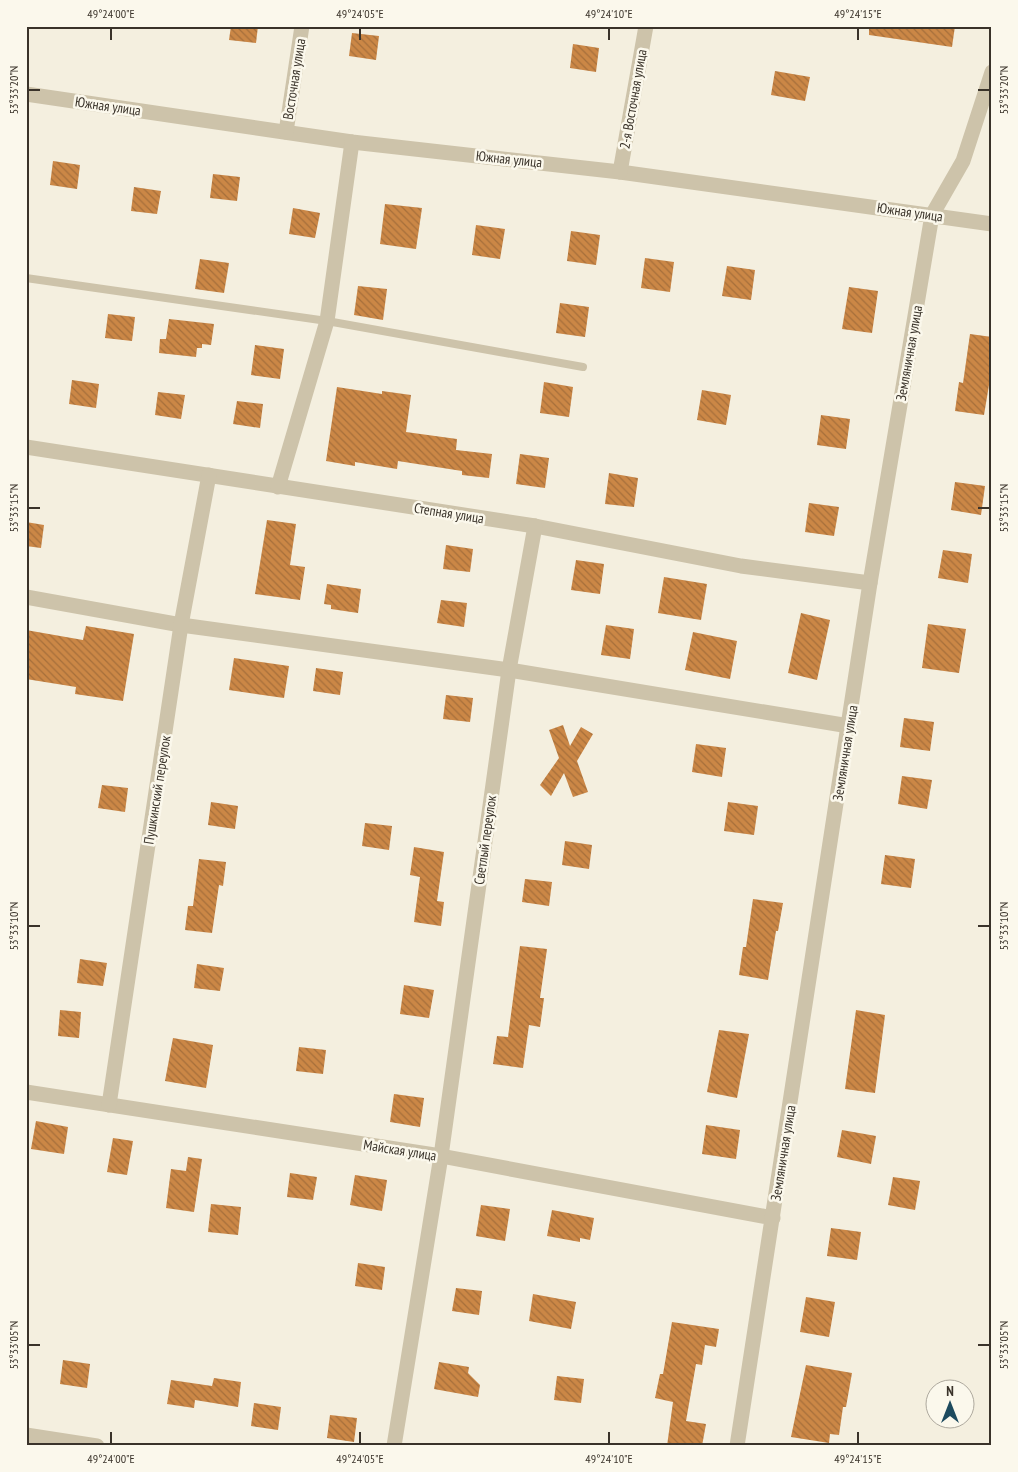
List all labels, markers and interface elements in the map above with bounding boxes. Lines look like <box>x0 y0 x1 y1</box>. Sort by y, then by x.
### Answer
text: 49°24'00"E <box>87 6 135 21</box>
text: 49°24'05"E <box>336 6 384 21</box>
text: 49°24'10"E <box>585 6 633 21</box>
text: 49°24'15"E <box>834 6 882 21</box>
street label: Восточная улица <box>279 37 309 121</box>
street label: 2-я Восточная улица <box>615 48 651 150</box>
text: 53°33'20"N <box>6 66 21 114</box>
text: 53°33'20"N <box>996 66 1011 114</box>
street label: Южная улица <box>74 92 142 120</box>
street label: Южная улица <box>475 147 543 171</box>
street label: Южная улица <box>876 198 944 226</box>
street label: Земляничная улица <box>892 304 926 402</box>
text: 53°33'15"N <box>6 484 21 532</box>
text: 53°33'15"N <box>996 484 1011 532</box>
street label: Степная улица <box>413 499 485 527</box>
street label: Земляничная улица <box>829 704 861 802</box>
street label: Пушкинский переулок <box>140 734 175 846</box>
street label: Светлый переулок <box>470 794 500 886</box>
text: 53°33'10"N <box>6 902 21 950</box>
text: 53°33'10"N <box>996 902 1011 950</box>
street label: Земляничная улица <box>767 1104 799 1202</box>
street label: Майская улица <box>362 1135 438 1165</box>
text: 53°33'05"N <box>6 1321 21 1369</box>
text: 53°33'05"N <box>996 1321 1011 1369</box>
north arrow <box>926 1380 976 1430</box>
text: N <box>946 1382 954 1400</box>
text: 49°24'00"E <box>87 1451 135 1466</box>
text: 49°24'05"E <box>336 1451 384 1466</box>
text: 49°24'10"E <box>585 1451 633 1466</box>
text: 49°24'15"E <box>834 1451 882 1466</box>

